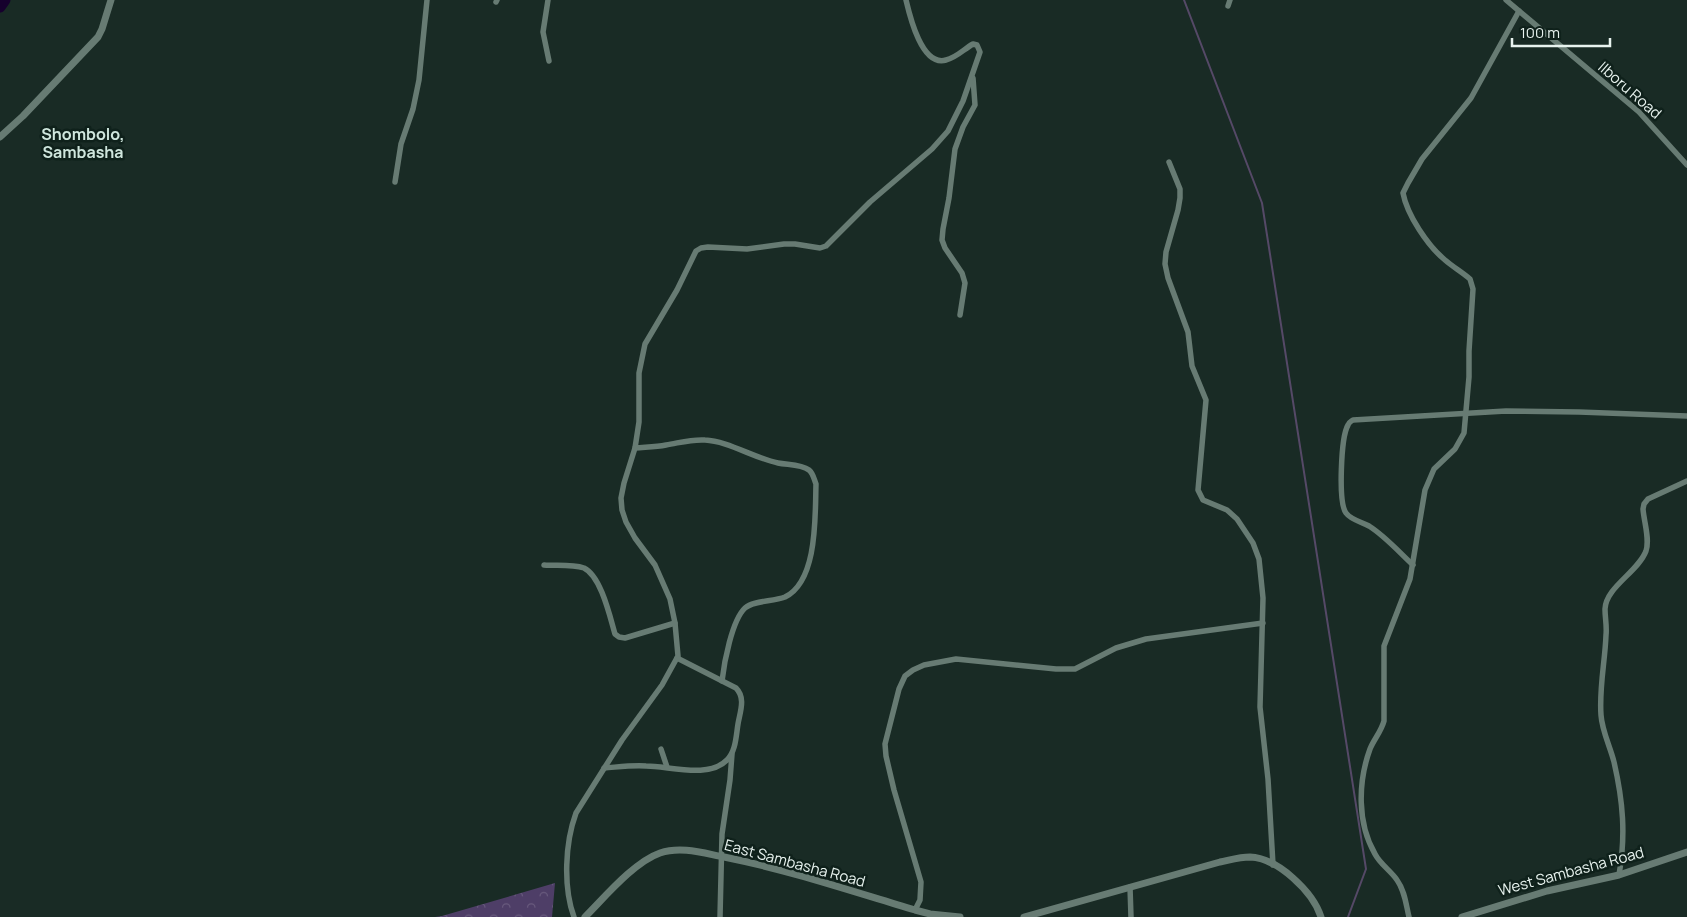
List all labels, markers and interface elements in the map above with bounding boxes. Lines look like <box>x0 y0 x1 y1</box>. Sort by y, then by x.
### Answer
scale bar <box>1512 15 1610 47</box>
text: 100 m <box>1520 22 1560 43</box>
street label: Ilboru Road <box>1594 57 1666 123</box>
district label: Shombolo, Sambasha <box>41 123 125 163</box>
street label: East Sambasha Road <box>722 834 868 892</box>
street label: West Sambasha Road <box>1496 841 1646 901</box>

